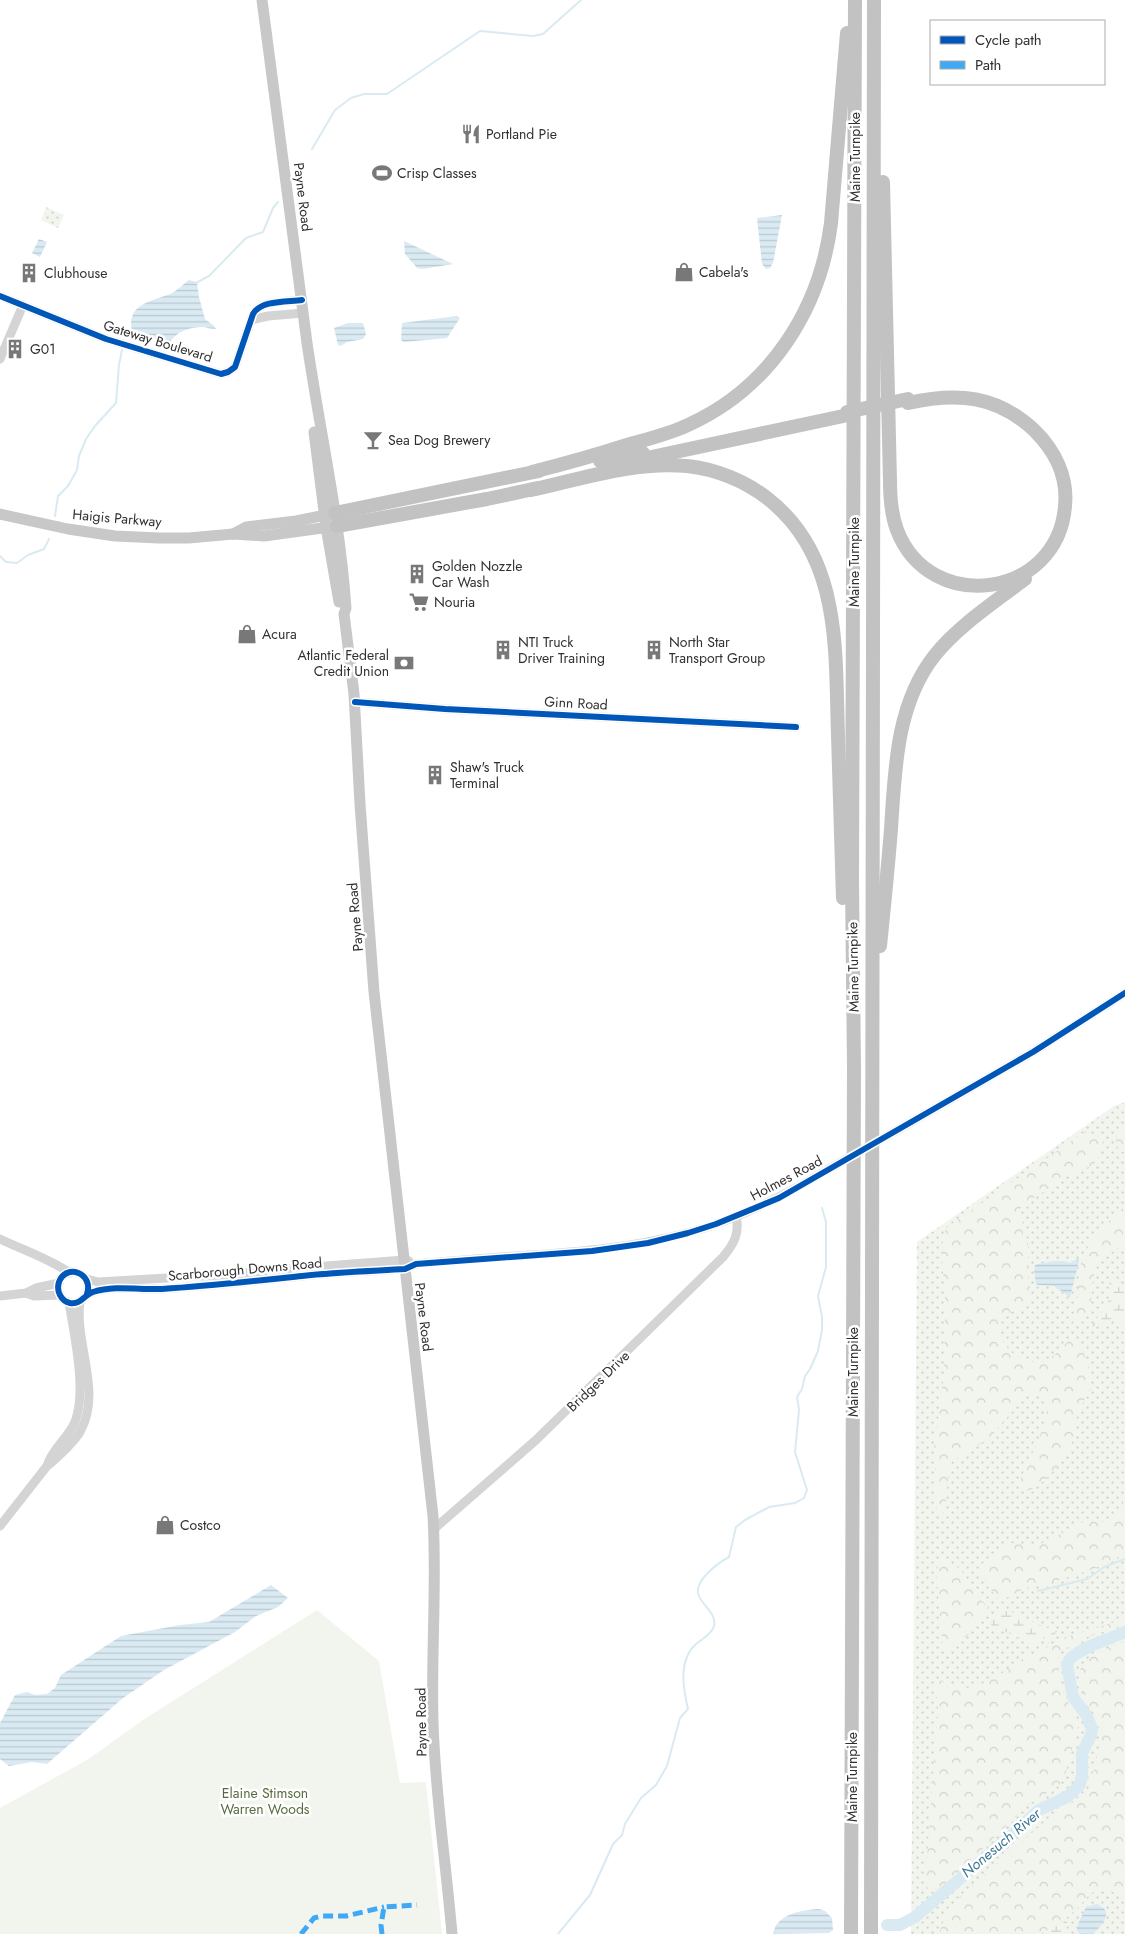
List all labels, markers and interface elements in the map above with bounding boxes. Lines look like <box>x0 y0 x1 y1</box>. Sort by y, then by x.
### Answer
legend <box>930 20 1105 85</box>
text: Cycle path <box>975 29 1042 51</box>
text: Path <box>975 54 1001 76</box>
street label: Maine Turnpike <box>845 112 865 202</box>
restaurant icon: Portland Pie <box>460 123 482 145</box>
place label: Portland Pie <box>486 124 557 144</box>
street label: Payne Road <box>289 162 317 232</box>
sports icon: Crisp Classes <box>371 162 393 184</box>
place label: Crisp Classes <box>397 163 477 183</box>
shop icon: Cabela's <box>673 261 695 283</box>
building icon: Clubhouse <box>18 262 40 284</box>
place label: Cabela's <box>699 262 749 282</box>
place label: Clubhouse <box>44 263 107 283</box>
street label: Gateway Boulevard <box>101 315 215 367</box>
building icon: G01 <box>4 338 26 360</box>
place label: G01 <box>30 339 56 359</box>
bar icon: Sea Dog Brewery <box>362 429 384 451</box>
place label: Sea Dog Brewery <box>388 430 491 450</box>
street label: Haigis Parkway <box>72 504 163 532</box>
street label: Maine Turnpike <box>844 517 864 607</box>
place label: Golden Nozzle Car Wash <box>432 556 522 592</box>
building icon: Golden Nozzle Car Wash <box>406 563 428 585</box>
supermarket icon: Nouria <box>408 591 430 613</box>
place label: Nouria <box>434 592 475 612</box>
shop icon: Acura <box>236 623 258 645</box>
place label: Acura <box>262 624 297 644</box>
place label: NTI Truck Driver Training <box>518 632 605 668</box>
place label: North Star Transport Group <box>669 632 765 668</box>
building icon: NTI Truck Driver Training <box>492 639 514 661</box>
building icon: North Star Transport Group <box>643 639 665 661</box>
place label: Atlantic Federal Credit Union <box>297 645 389 681</box>
bank icon: Atlantic Federal Credit Union <box>393 652 415 674</box>
street label: Ginn Road <box>544 691 608 715</box>
place label: Shaw's Truck Terminal <box>450 757 525 793</box>
building icon: Shaw's Truck Terminal <box>424 764 446 786</box>
street label: Payne Road <box>342 882 368 952</box>
street label: Maine Turnpike <box>842 922 864 1012</box>
street label: Holmes Road <box>746 1151 826 1205</box>
street label: Scarborough Downs Road <box>167 1252 323 1286</box>
street label: Payne Road <box>410 1282 438 1352</box>
street label: Maine Turnpike <box>843 1327 863 1417</box>
street label: Bridges Drive <box>562 1346 634 1416</box>
shop icon: Costco <box>154 1514 176 1536</box>
place label: Costco <box>180 1515 221 1535</box>
street label: Payne Road <box>410 1687 432 1757</box>
street label: Maine Turnpike <box>842 1732 862 1822</box>
park label: Elaine Stimson Warren Woods <box>221 1783 310 1819</box>
water label: Nonesuch River <box>957 1803 1046 1883</box>

